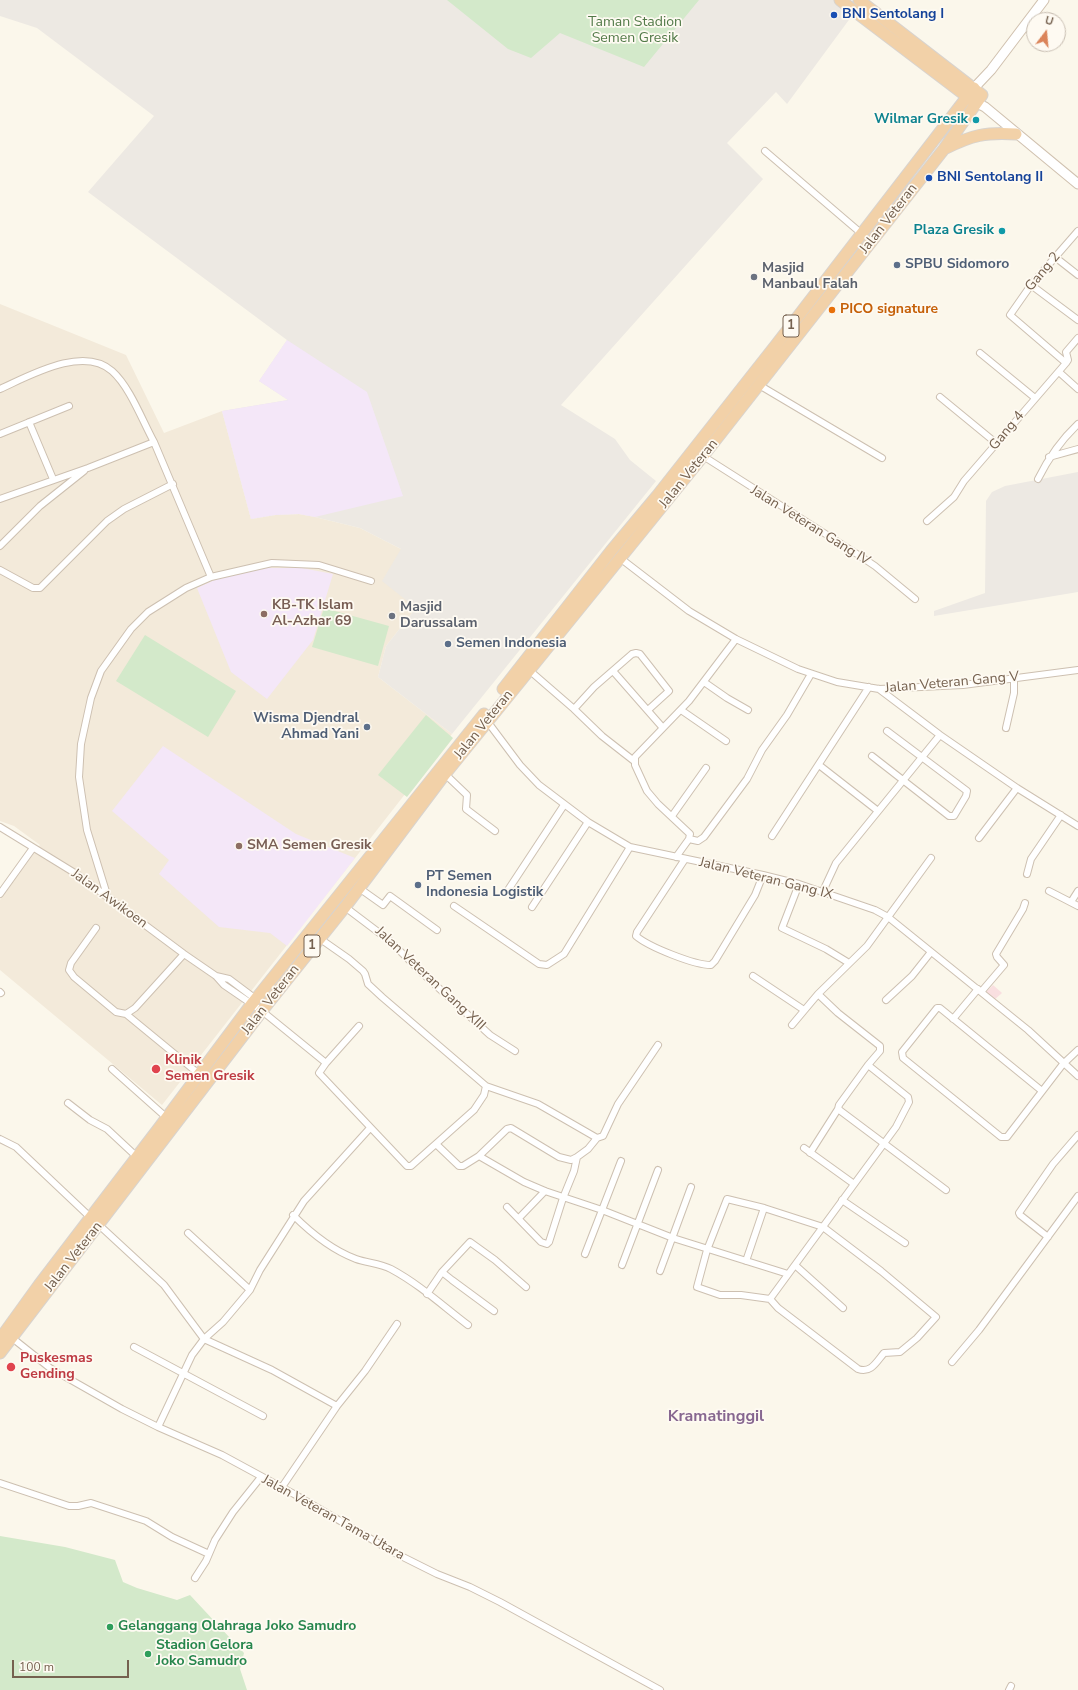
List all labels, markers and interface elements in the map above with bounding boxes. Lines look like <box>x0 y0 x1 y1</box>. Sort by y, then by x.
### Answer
place label: BNI Sentolang I <box>842 7 944 23</box>
marker: BNI Sentolang I <box>829 10 839 20</box>
north arrow <box>1026 12 1066 52</box>
text: U <box>1043 13 1055 29</box>
park label: Taman Stadion Semen Gresik <box>588 15 682 48</box>
place label: Wilmar Gresik <box>874 112 968 128</box>
marker: Wilmar Gresik <box>971 115 981 125</box>
place label: BNI Sentolang II <box>937 170 1043 186</box>
marker: BNI Sentolang II <box>924 173 934 183</box>
street label: Jalan Veteran <box>857 181 921 257</box>
place label: Plaza Gresik <box>914 223 994 239</box>
marker: Plaza Gresik <box>997 226 1007 236</box>
street label: Gang 2 <box>1022 249 1064 295</box>
place label: SPBU Sidomoro <box>905 257 1009 273</box>
marker: SPBU Sidomoro <box>892 260 902 270</box>
place label: Masjid Manbaul Falah <box>762 261 858 294</box>
marker: Masjid Manbaul Falah <box>749 272 759 282</box>
place label: PICO signature <box>840 302 938 318</box>
marker: PICO signature <box>827 305 837 315</box>
road number: 1 <box>783 315 799 337</box>
street label: Gang 4 <box>986 408 1028 454</box>
street label: Jalan Veteran <box>656 436 722 512</box>
street label: Jalan Veteran Gang IV <box>747 482 873 570</box>
place label: KB-TK Islam Al-Azhar 69 <box>272 598 353 630</box>
place label: Masjid Darussalam <box>400 600 478 632</box>
marker: KB-TK Islam Al-Azhar 69 <box>259 609 269 619</box>
marker: Masjid Darussalam <box>387 611 397 621</box>
place label: Semen Indonesia <box>456 636 567 652</box>
marker: Semen Indonesia <box>443 639 453 649</box>
street label: Jalan Veteran Gang V <box>884 669 1020 697</box>
street label: Jalan Veteran <box>451 687 517 763</box>
place label: Wisma Djendral Ahmad Yani <box>253 711 359 744</box>
marker: Wisma Djendral Ahmad Yani <box>362 722 372 732</box>
place label: SMA Semen Gresik <box>247 838 372 854</box>
marker: SMA Semen Gresik <box>234 841 244 851</box>
street label: Jalan Veteran Gang IX <box>697 854 835 904</box>
street label: Jalan Awikoen <box>68 866 150 932</box>
place label: PT Semen Indonesia Logistik <box>426 869 543 902</box>
marker: PT Semen Indonesia Logistik <box>413 880 423 890</box>
street label: Jalan Veteran Gang XIII <box>371 924 489 1034</box>
road number: 1 <box>304 935 320 957</box>
street label: Jalan Veteran <box>239 962 303 1038</box>
place label: Klinik Semen Gresik <box>165 1053 254 1086</box>
marker: Klinik Semen Gresik <box>150 1063 162 1075</box>
street label: Jalan Veteran <box>42 1219 106 1295</box>
place label: Puskesmas Gending <box>20 1351 93 1384</box>
marker: Puskesmas Gending <box>5 1361 17 1373</box>
district label: Kramatinggil <box>668 1407 764 1427</box>
street label: Jalan Veteran Tama Utara <box>259 1472 407 1564</box>
place label: Gelanggang Olahraga Joko Samudro <box>118 1619 356 1635</box>
marker: Gelanggang Olahraga Joko Samudro <box>105 1622 115 1632</box>
place label: Stadion Gelora Joko Samudro <box>156 1638 253 1670</box>
marker: Stadion Gelora Joko Samudro <box>143 1649 153 1659</box>
scale bar <box>14 1652 131 1678</box>
text: 100 m <box>19 1659 54 1675</box>

